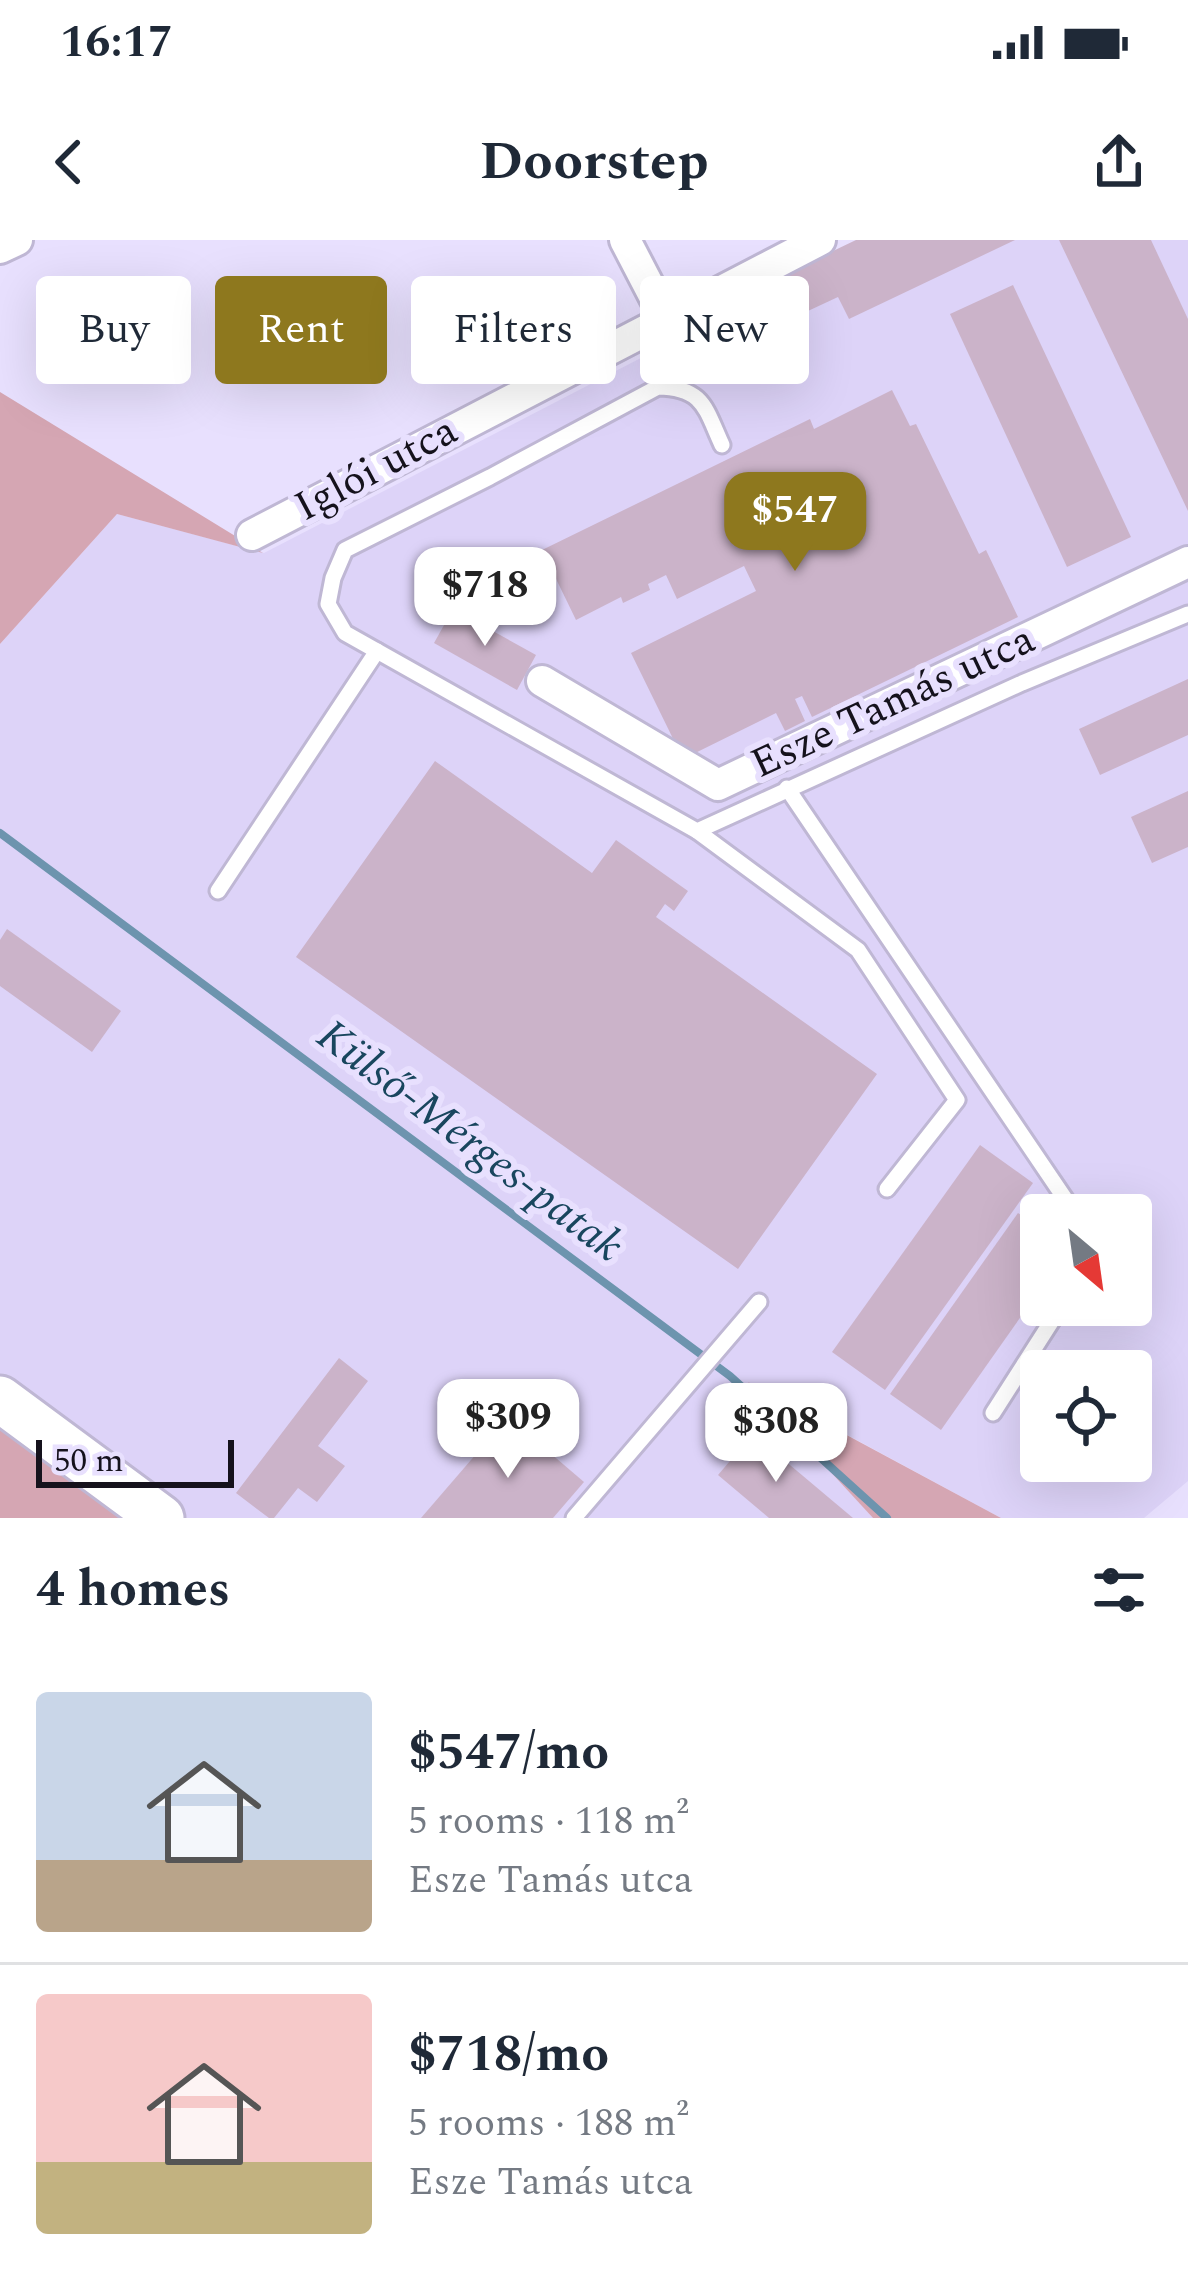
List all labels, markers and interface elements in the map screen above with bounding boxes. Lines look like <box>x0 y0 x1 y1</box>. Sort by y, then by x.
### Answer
text: 16:17 <box>60 8 173 77</box>
text: Doorstep <box>480 121 708 203</box>
icon: back <box>36 129 102 195</box>
icon: share <box>1086 129 1152 195</box>
chip: Buy <box>36 276 191 384</box>
chip: Rent <box>215 276 387 384</box>
chip: Filters <box>411 276 616 384</box>
chip: New <box>640 276 809 384</box>
street label: Iglói utca <box>283 400 469 538</box>
pin: $547 <box>724 472 866 574</box>
text: $547 <box>751 481 839 540</box>
pin: $718 <box>414 547 556 649</box>
text: $718 <box>441 556 529 615</box>
street label: Esze Tamás utca <box>741 608 1046 795</box>
water label: Külső-Mérges-patak <box>302 1002 638 1280</box>
north arrow <box>1020 1194 1152 1326</box>
map controls <box>1020 1194 1152 1482</box>
button: locate <box>1020 1350 1152 1482</box>
pin: $309 <box>437 1379 579 1481</box>
pin: $308 <box>705 1383 847 1485</box>
text: $309 <box>464 1388 552 1447</box>
text: $308 <box>732 1392 820 1451</box>
scale bar <box>36 1434 234 1487</box>
text: 50 m <box>54 1436 124 1486</box>
text: 4 homes <box>36 1551 230 1629</box>
icon: filters <box>1086 1557 1152 1623</box>
text: $547/mo <box>408 1714 609 1792</box>
icon: home <box>132 1740 276 1884</box>
text: 5 rooms · 118 m² <box>408 1792 689 1851</box>
text: Esze Tamás utca <box>408 1851 693 1910</box>
text: $718/mo <box>408 2016 609 2094</box>
icon: home <box>132 2042 276 2186</box>
text: 5 rooms · 188 m² <box>408 2094 689 2153</box>
text: Esze Tamás utca <box>408 2153 693 2212</box>

